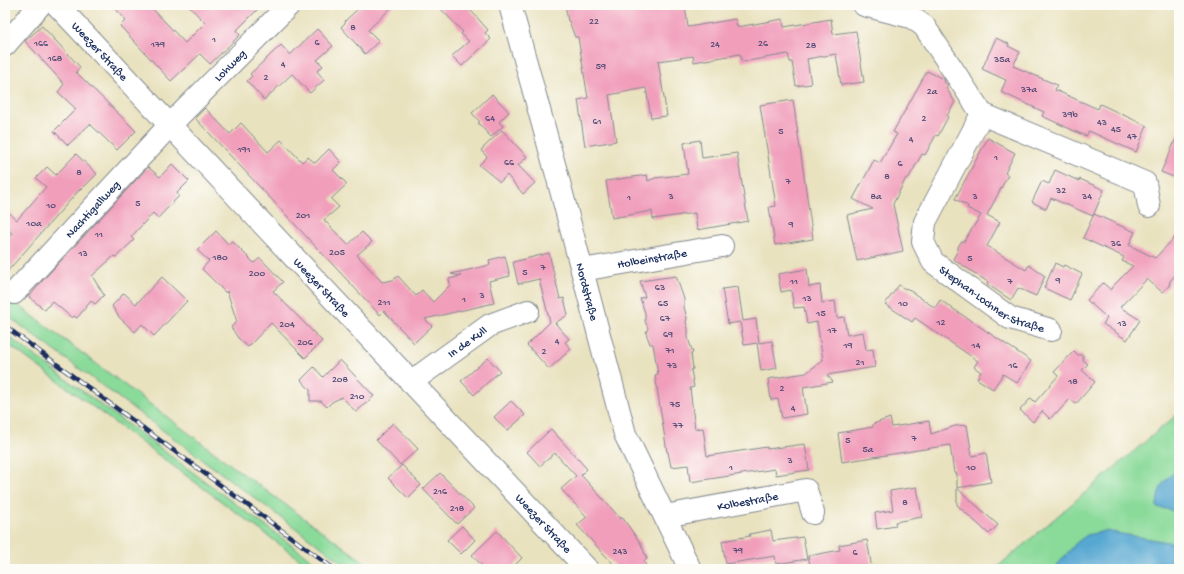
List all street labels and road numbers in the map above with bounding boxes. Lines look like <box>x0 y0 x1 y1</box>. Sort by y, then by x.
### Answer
street label: Weezer Straße <box>68 20 130 85</box>
street label: Lohweg <box>212 47 250 85</box>
street label: Nachtigallweg <box>64 178 124 242</box>
street label: Holbeinstraße <box>616 247 689 273</box>
street label: Weezer Straße <box>289 256 352 321</box>
street label: Nordstraße <box>571 262 600 323</box>
street label: Stephan-Lochner-Straße <box>936 264 1047 337</box>
street label: In de Kull <box>446 324 491 362</box>
street label: Kolbestraße <box>716 490 780 515</box>
street label: Weezer Straße <box>511 492 574 558</box>

